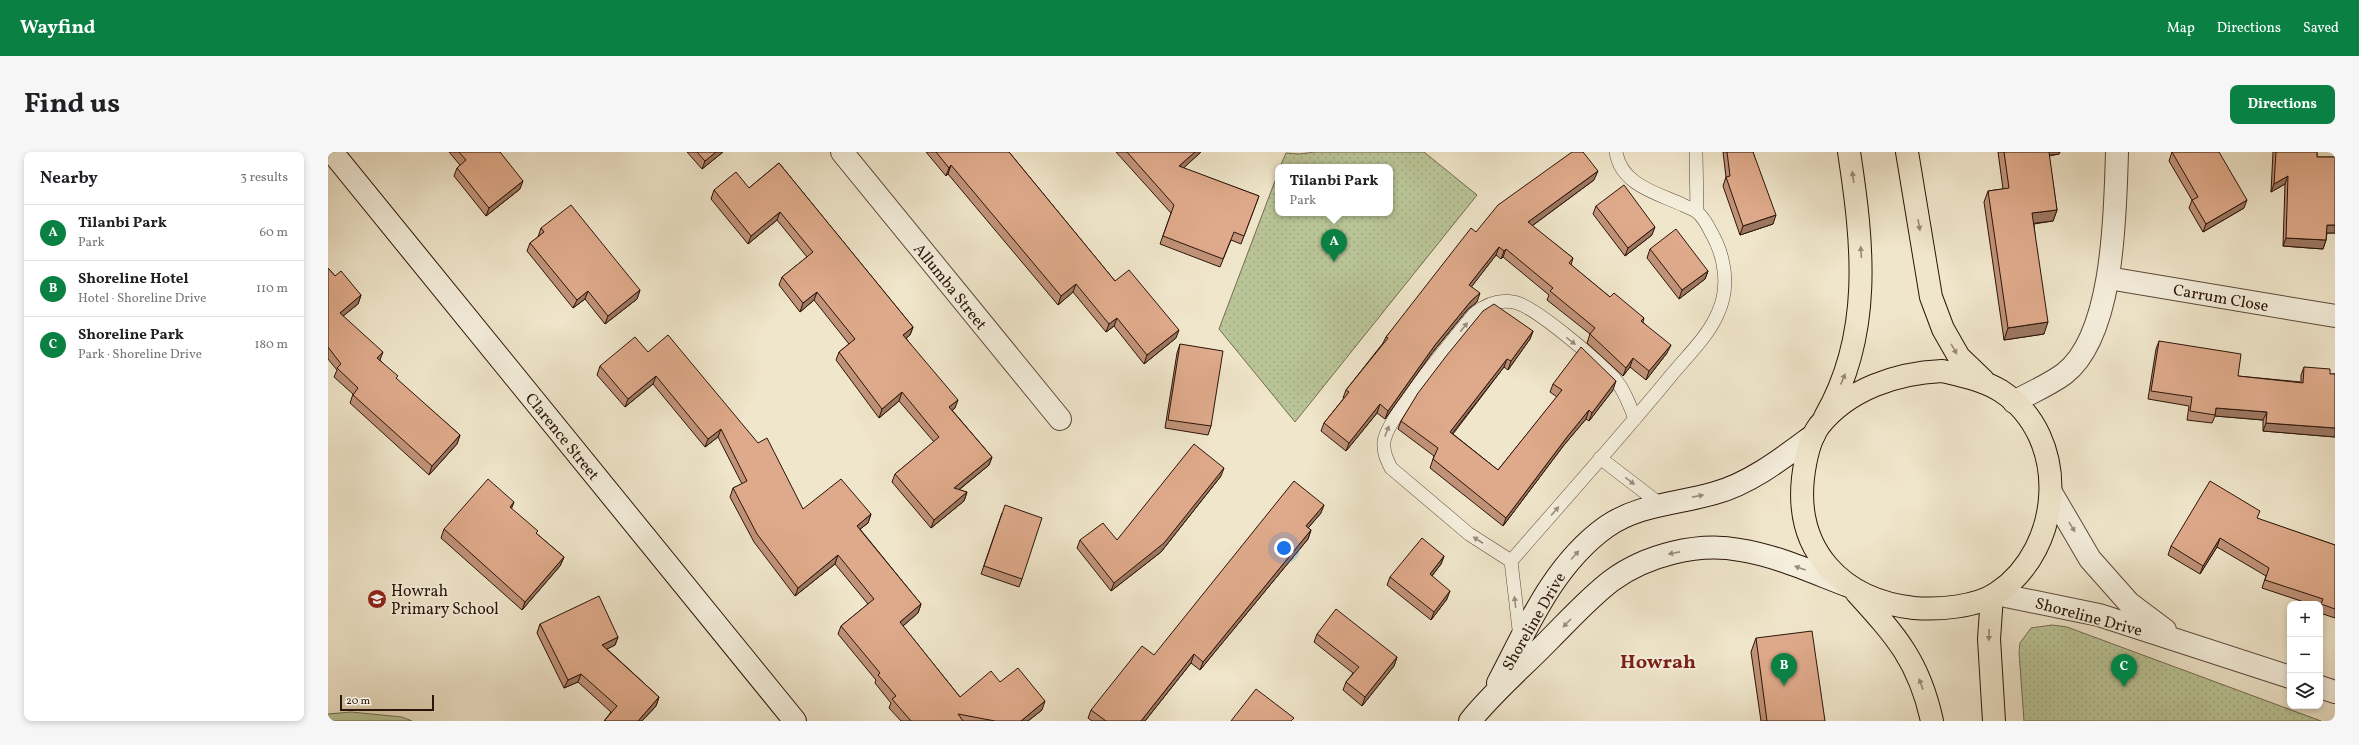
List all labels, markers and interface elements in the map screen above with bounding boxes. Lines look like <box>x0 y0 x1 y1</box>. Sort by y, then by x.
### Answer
text: Wayfind <box>20 15 95 41</box>
text: Map <box>2167 19 2195 38</box>
text: Directions <box>2217 19 2281 38</box>
text: Saved <box>2303 19 2339 38</box>
text: Find us <box>24 85 120 124</box>
button: Directions <box>2230 85 2335 124</box>
popup <box>1275 164 1393 216</box>
text: Nearby <box>40 167 98 190</box>
text: 3 results <box>240 169 288 187</box>
text: Tilanbi Park <box>1290 171 1378 192</box>
one-way arrow <box>1850 171 1856 183</box>
text: Park <box>1290 192 1316 210</box>
text: Tilanbi Park <box>78 213 167 234</box>
one-way arrow <box>1916 219 1922 231</box>
text: A <box>48 224 58 242</box>
text: 60 m <box>260 224 288 242</box>
pin: A <box>1321 229 1347 262</box>
text: Park <box>78 234 105 252</box>
street label: Allumba Street <box>908 239 992 336</box>
one-way arrow <box>1858 246 1865 258</box>
text: Shoreline Hotel <box>78 269 189 290</box>
text: B <box>49 280 57 298</box>
text: 110 m <box>256 280 288 298</box>
street label: Carrum Close <box>2171 280 2270 318</box>
text: Hotel · Shoreline Drive <box>78 290 206 308</box>
one-way arrow <box>1460 321 1468 332</box>
text: Shoreline Park <box>78 325 184 346</box>
text: C <box>49 336 57 354</box>
text: 180 m <box>254 336 288 354</box>
one-way arrow <box>1566 337 1577 345</box>
one-way arrow <box>1951 343 1958 354</box>
text: Park · Shoreline Drive <box>78 346 202 364</box>
one-way arrow <box>1840 373 1846 385</box>
street label: Clarence Street <box>519 389 604 486</box>
one-way arrow <box>1385 425 1391 437</box>
one-way arrow <box>1625 476 1636 485</box>
one-way arrow <box>1692 493 1704 499</box>
one-way arrow <box>1550 505 1559 516</box>
one-way arrow <box>2068 521 2075 533</box>
one-way arrow <box>1473 536 1484 544</box>
your location <box>1274 538 1294 558</box>
one-way arrow <box>1570 550 1579 560</box>
one-way arrow <box>1668 551 1680 557</box>
one-way arrow <box>1794 564 1806 570</box>
street label: Shoreline Drive <box>1498 569 1572 675</box>
place label: Howrah Primary School <box>391 581 499 621</box>
school or university icon: Howrah Primary School <box>366 588 388 610</box>
street label: Shoreline Drive <box>2032 593 2145 643</box>
one-way arrow <box>1512 596 1519 608</box>
map controls <box>2287 601 2323 709</box>
button: + <box>2287 601 2323 637</box>
one-way arrow <box>1562 618 1572 628</box>
one-way arrow <box>1986 629 1992 642</box>
button: − <box>2287 637 2323 673</box>
district label: Howrah <box>1620 649 1696 677</box>
pin: B <box>1771 653 1797 686</box>
pin: C <box>2111 654 2137 687</box>
button: layers <box>2287 673 2323 709</box>
one-way arrow <box>1918 677 1924 689</box>
scale bar <box>340 693 434 712</box>
text: 20 m <box>346 694 370 709</box>

